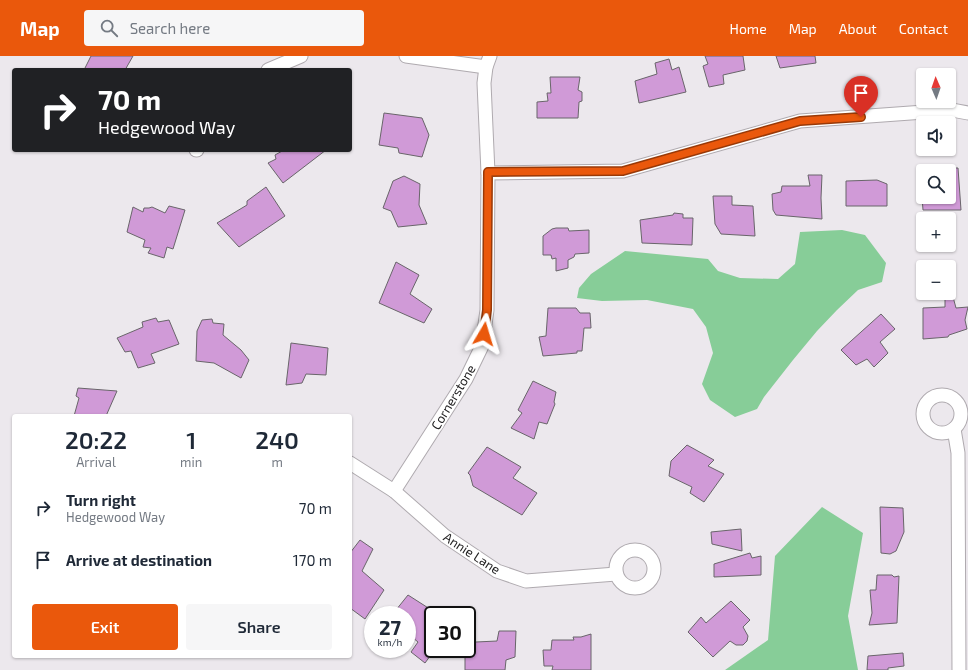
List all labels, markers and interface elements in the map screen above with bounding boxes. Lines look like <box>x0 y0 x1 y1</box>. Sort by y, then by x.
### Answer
search box <box>84 10 364 46</box>
text: Map <box>20 17 60 40</box>
icon: search <box>98 17 120 39</box>
text: Search here <box>130 19 210 37</box>
text: Home <box>730 20 767 37</box>
text: Map <box>789 20 817 37</box>
text: About <box>839 20 877 37</box>
text: Contact <box>899 20 948 37</box>
north arrow <box>916 68 956 108</box>
map controls <box>916 68 956 300</box>
pin <box>844 76 878 117</box>
text: 70 m <box>98 82 161 116</box>
icon: arrive <box>850 82 872 104</box>
icon: right <box>32 84 84 136</box>
text: Hedgewood Way <box>98 116 235 138</box>
button: sound <box>916 116 956 156</box>
button: search <box>916 164 956 204</box>
button: + <box>916 212 956 252</box>
button: − <box>916 260 956 300</box>
position arrow <box>463 313 505 355</box>
street label: Cornerstone <box>427 361 479 433</box>
text: 20:22 <box>65 425 127 454</box>
text: 1 <box>186 425 196 454</box>
text: 240 <box>255 425 299 454</box>
text: Arrival <box>76 454 116 470</box>
text: min <box>180 454 202 470</box>
text: m <box>271 454 283 470</box>
text: Turn right <box>66 491 136 509</box>
icon: right <box>32 497 54 519</box>
text: 70 m <box>299 499 332 517</box>
text: Hedgewood Way <box>66 509 165 525</box>
street label: Annie Lane <box>441 529 503 577</box>
icon: arrive <box>32 549 54 571</box>
text: Arrive at destination <box>66 551 212 569</box>
text: 170 m <box>293 551 332 569</box>
button: Exit <box>32 604 178 650</box>
button: Share <box>186 604 332 650</box>
speed limit sign: 30 <box>424 606 476 658</box>
text: 27 <box>379 615 401 639</box>
text: km/h <box>378 636 402 648</box>

